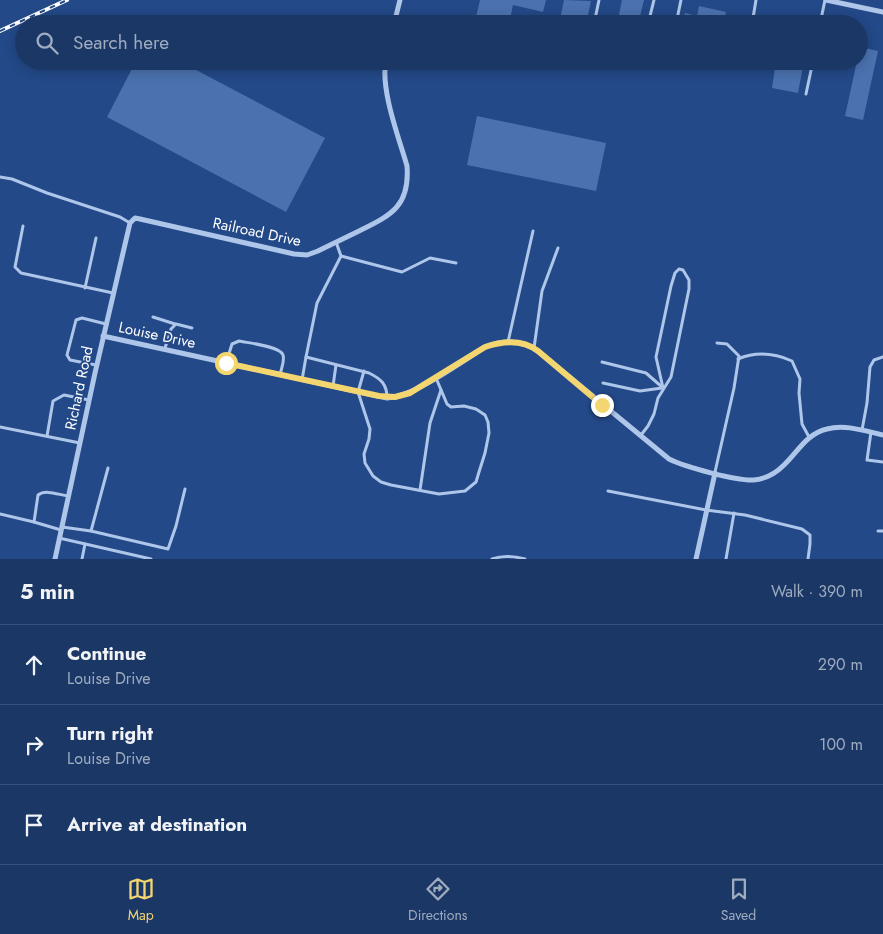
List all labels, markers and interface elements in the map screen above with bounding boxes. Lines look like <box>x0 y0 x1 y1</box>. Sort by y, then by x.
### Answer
search box <box>15 15 868 70</box>
icon: search <box>33 29 61 57</box>
text: Search here <box>73 29 169 56</box>
street label: Railroad Drive <box>211 212 303 252</box>
street label: Louise Drive <box>116 316 198 354</box>
street label: Richard Road <box>59 344 99 432</box>
route start <box>215 352 238 375</box>
route end <box>591 394 614 417</box>
text: 5 min <box>20 577 75 607</box>
text: Walk · 390 m <box>771 580 863 603</box>
text: Continue <box>67 640 146 667</box>
icon: ahead <box>20 651 48 679</box>
text: 290 m <box>818 653 863 676</box>
text: Louise Drive <box>67 667 151 690</box>
text: Turn right <box>67 720 153 747</box>
icon: right <box>20 731 48 759</box>
text: 100 m <box>819 733 863 756</box>
text: Louise Drive <box>67 747 151 770</box>
icon: arrive <box>20 811 48 839</box>
text: Arrive at destination <box>67 811 247 838</box>
tab: Map <box>127 875 155 925</box>
tab: Directions <box>408 875 467 925</box>
tab: Saved <box>721 875 756 925</box>

